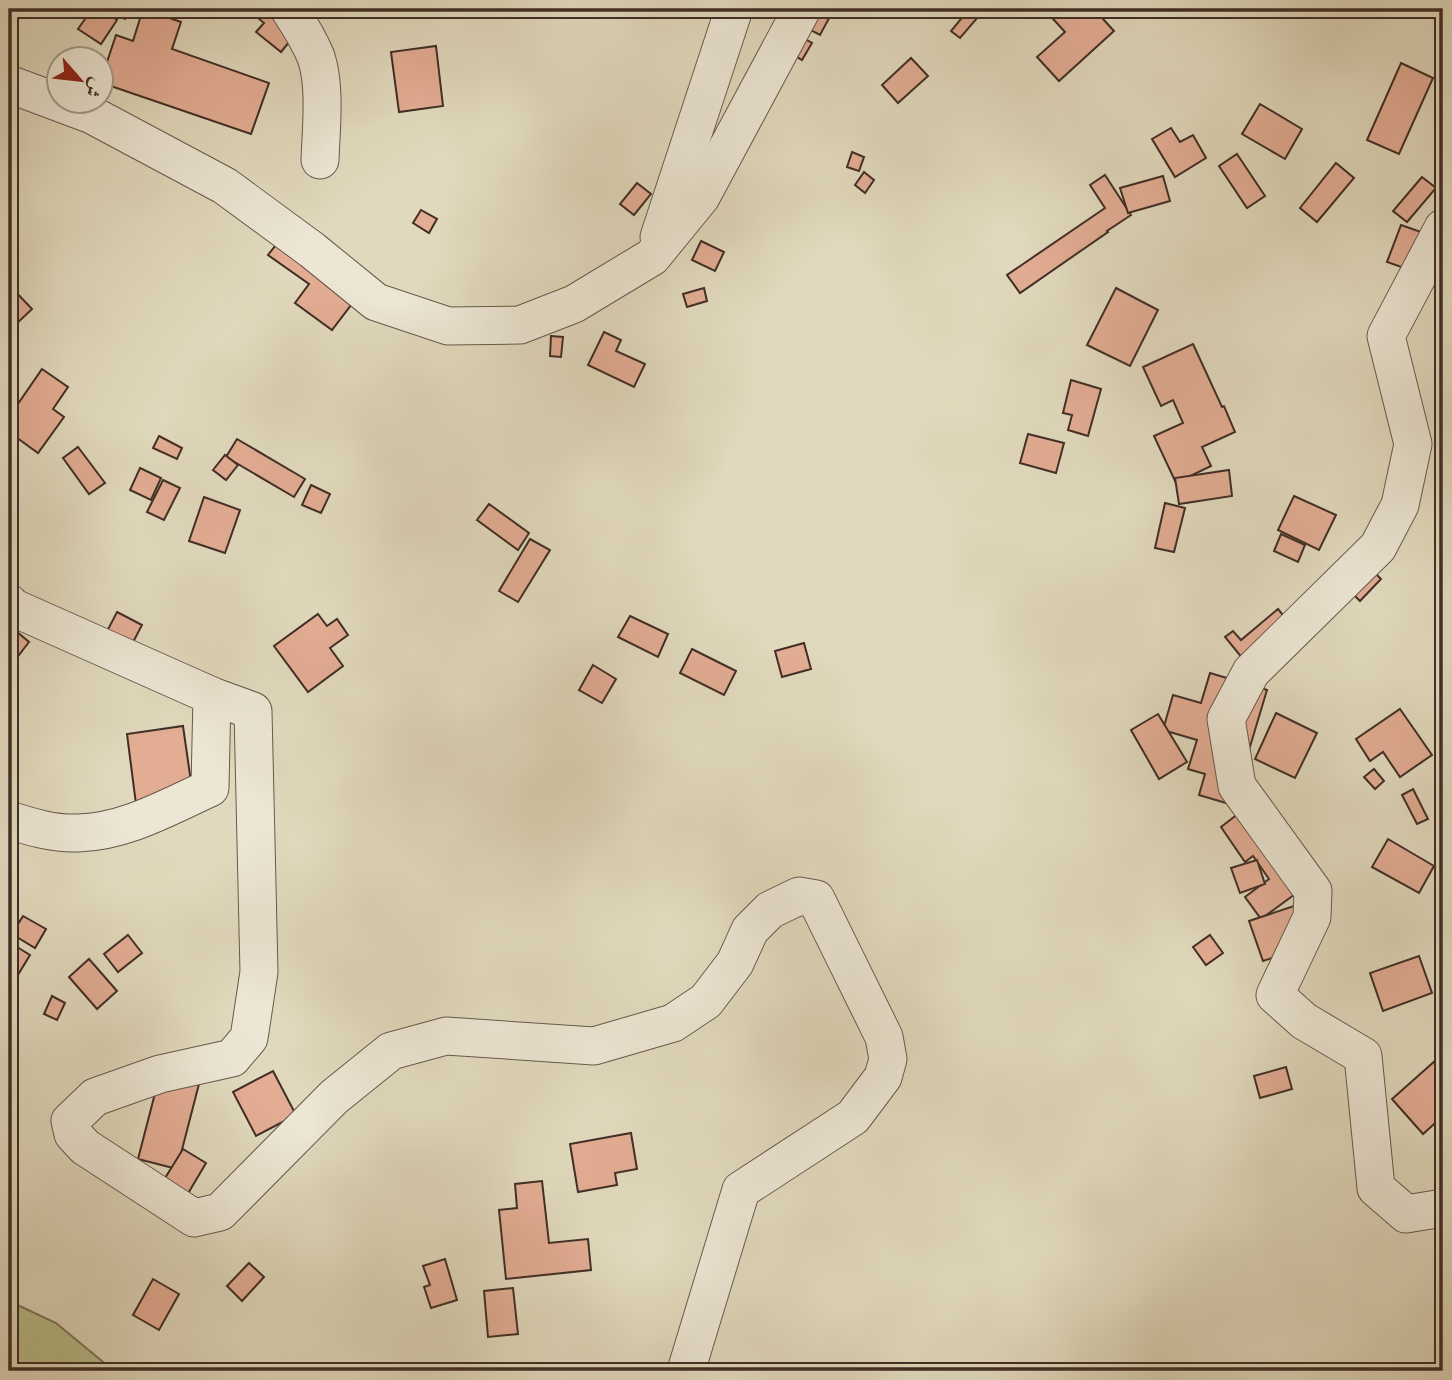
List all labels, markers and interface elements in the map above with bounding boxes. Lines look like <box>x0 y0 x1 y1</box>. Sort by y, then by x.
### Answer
north arrow <box>46 46 116 116</box>
text: ش <box>80 74 109 101</box>

